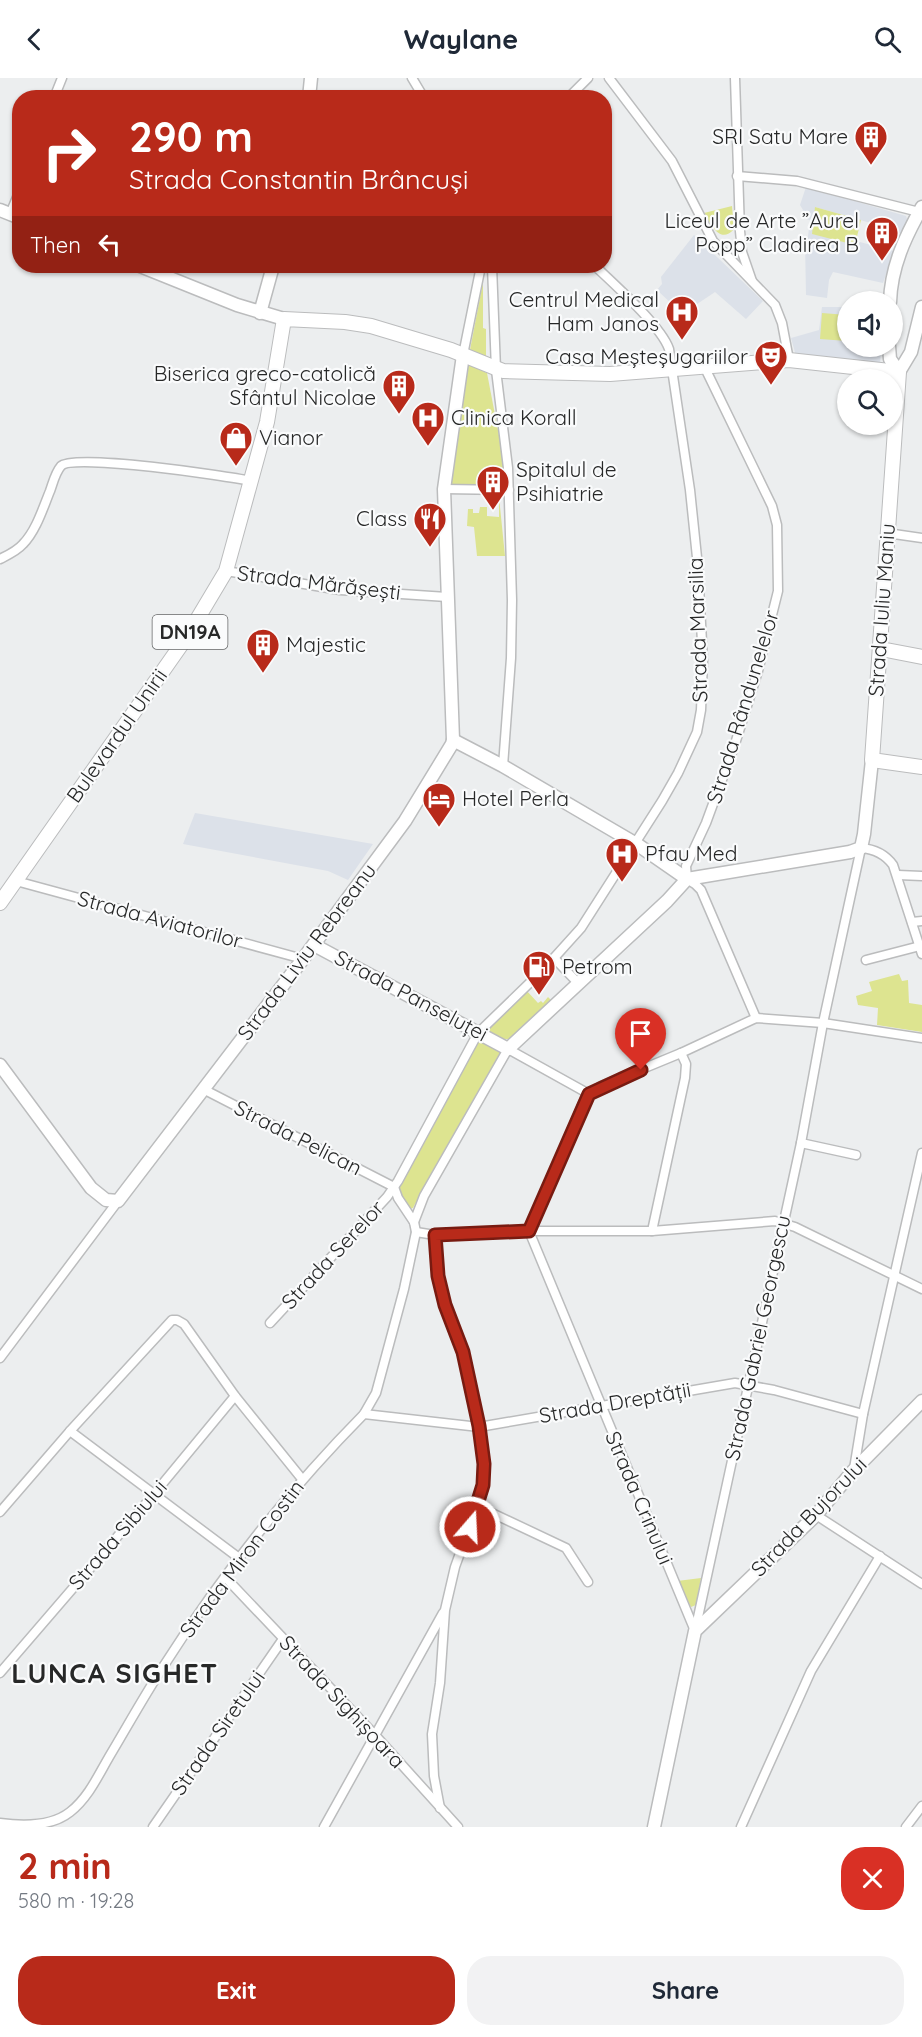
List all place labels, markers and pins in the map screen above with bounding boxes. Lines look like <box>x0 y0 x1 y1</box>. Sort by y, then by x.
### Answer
building icon: SRI Satu Mare <box>853 119 889 166</box>
place label: SRI Satu Mare <box>712 123 848 149</box>
place label: Liceul de Arte ”Aurel Popp” Cladirea B <box>664 207 859 257</box>
building icon: Liceul de Arte ”Aurel Popp” Cladirea B <box>864 215 900 262</box>
place label: Centrul Medical Ham Janos <box>509 286 659 336</box>
hospital icon: Centrul Medical Ham Janos <box>664 294 700 341</box>
theatre icon: Casa Meșteșugariilor <box>753 339 789 386</box>
place label: Casa Meșteșugariilor <box>545 343 748 369</box>
place label: Biserica greco-catolică Sfântul Nicolae <box>154 360 376 410</box>
building icon: Biserica greco-catolică Sfântul Nicolae <box>381 368 417 415</box>
hospital icon: Clinica Korall <box>410 400 446 447</box>
place label: Clinica Korall <box>451 404 577 430</box>
shop icon: Vianor <box>218 420 254 467</box>
place label: Vianor <box>259 424 323 450</box>
place label: Spitalul de Psihiatrie <box>516 456 617 506</box>
building icon: Spitalul de Psihiatrie <box>475 464 511 511</box>
restaurant icon: Class <box>412 501 448 548</box>
place label: Class <box>356 505 407 531</box>
building icon: Majestic <box>245 627 281 674</box>
place label: Majestic <box>286 631 366 657</box>
hotel icon: Hotel Perla <box>421 781 457 828</box>
place label: Hotel Perla <box>462 785 569 811</box>
hospital icon: Pfau Med <box>604 836 640 883</box>
place label: Pfau Med <box>645 840 737 866</box>
fuel station icon: Petrom <box>521 949 557 996</box>
place label: Petrom <box>562 953 633 979</box>
pin <box>615 1008 666 1070</box>

